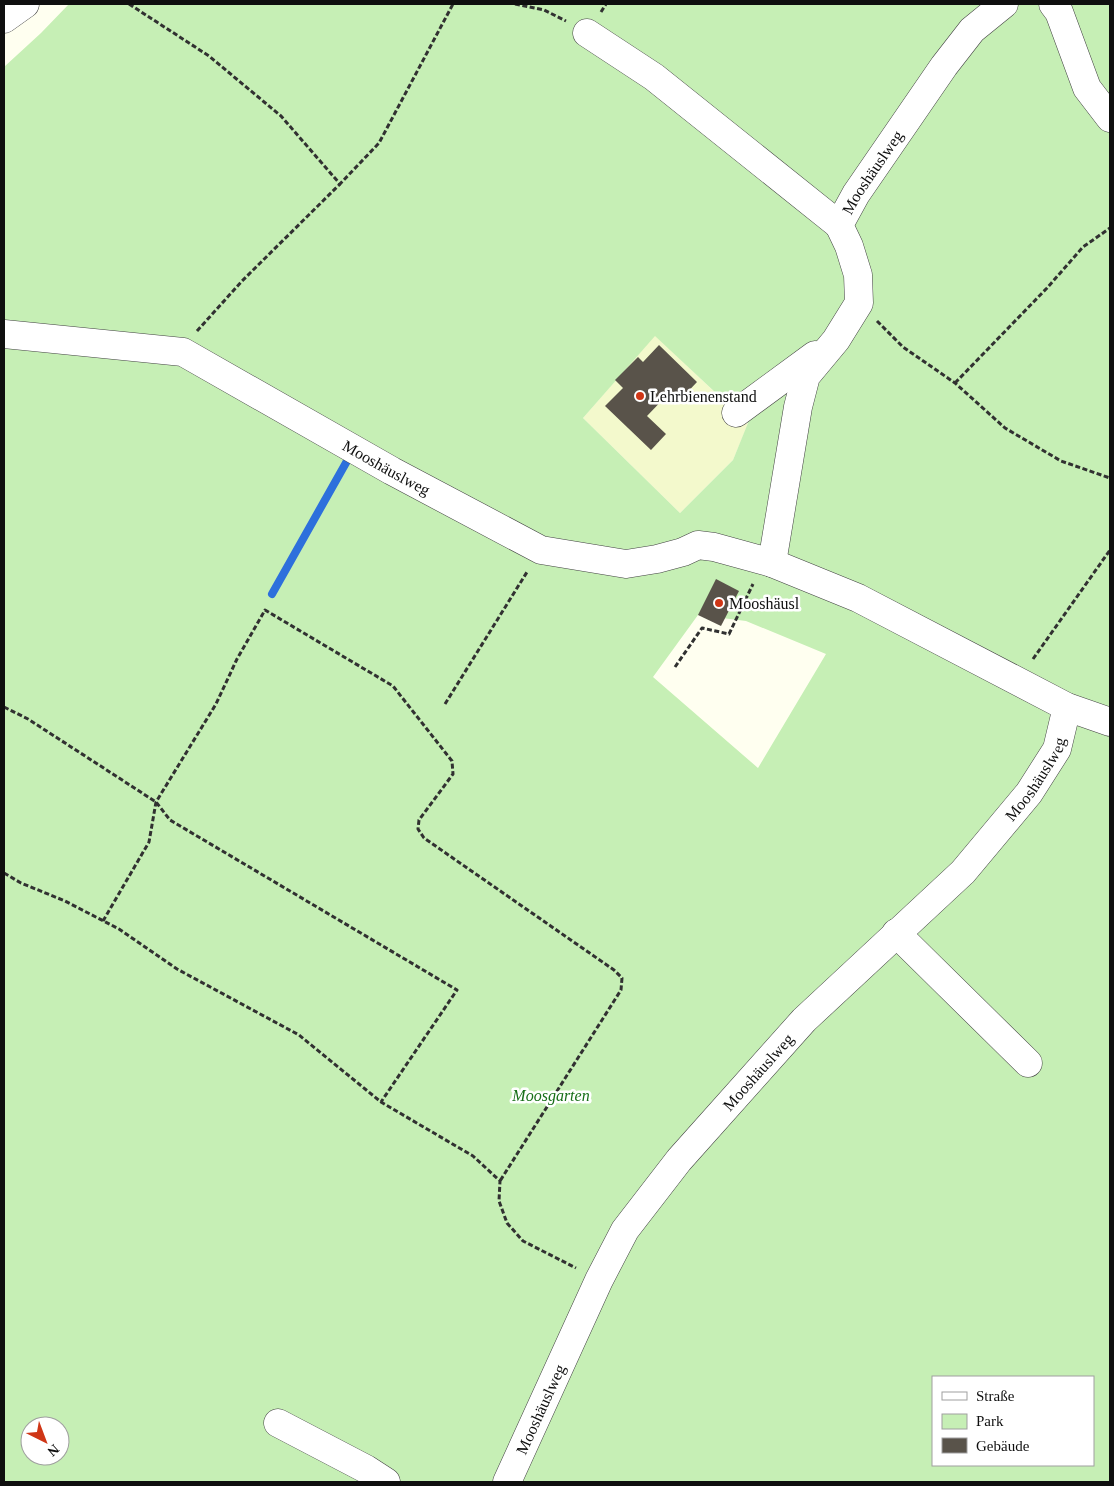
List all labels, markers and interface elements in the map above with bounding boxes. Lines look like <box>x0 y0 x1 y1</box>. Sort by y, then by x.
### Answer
street label: Mooshäuslweg <box>838 127 907 217</box>
place label: Lehrbienenstand <box>650 388 757 405</box>
marker: Lehrbienenstand <box>634 390 646 402</box>
street label: Mooshäuslweg <box>340 436 433 499</box>
place label: Mooshäusl <box>729 595 800 612</box>
marker: Mooshäusl <box>713 597 725 609</box>
street label: Mooshäuslweg <box>1001 736 1069 824</box>
street label: Mooshäuslweg <box>719 1030 797 1114</box>
park label: Moosgarten <box>511 1087 590 1105</box>
street label: Mooshäuslweg <box>512 1362 569 1457</box>
legend <box>932 1376 1094 1466</box>
text: Straße <box>976 1388 1015 1404</box>
text: Park <box>976 1413 1004 1429</box>
north arrow <box>20 1416 70 1466</box>
text: Gebäude <box>976 1438 1030 1454</box>
text: N <box>45 1441 62 1459</box>

